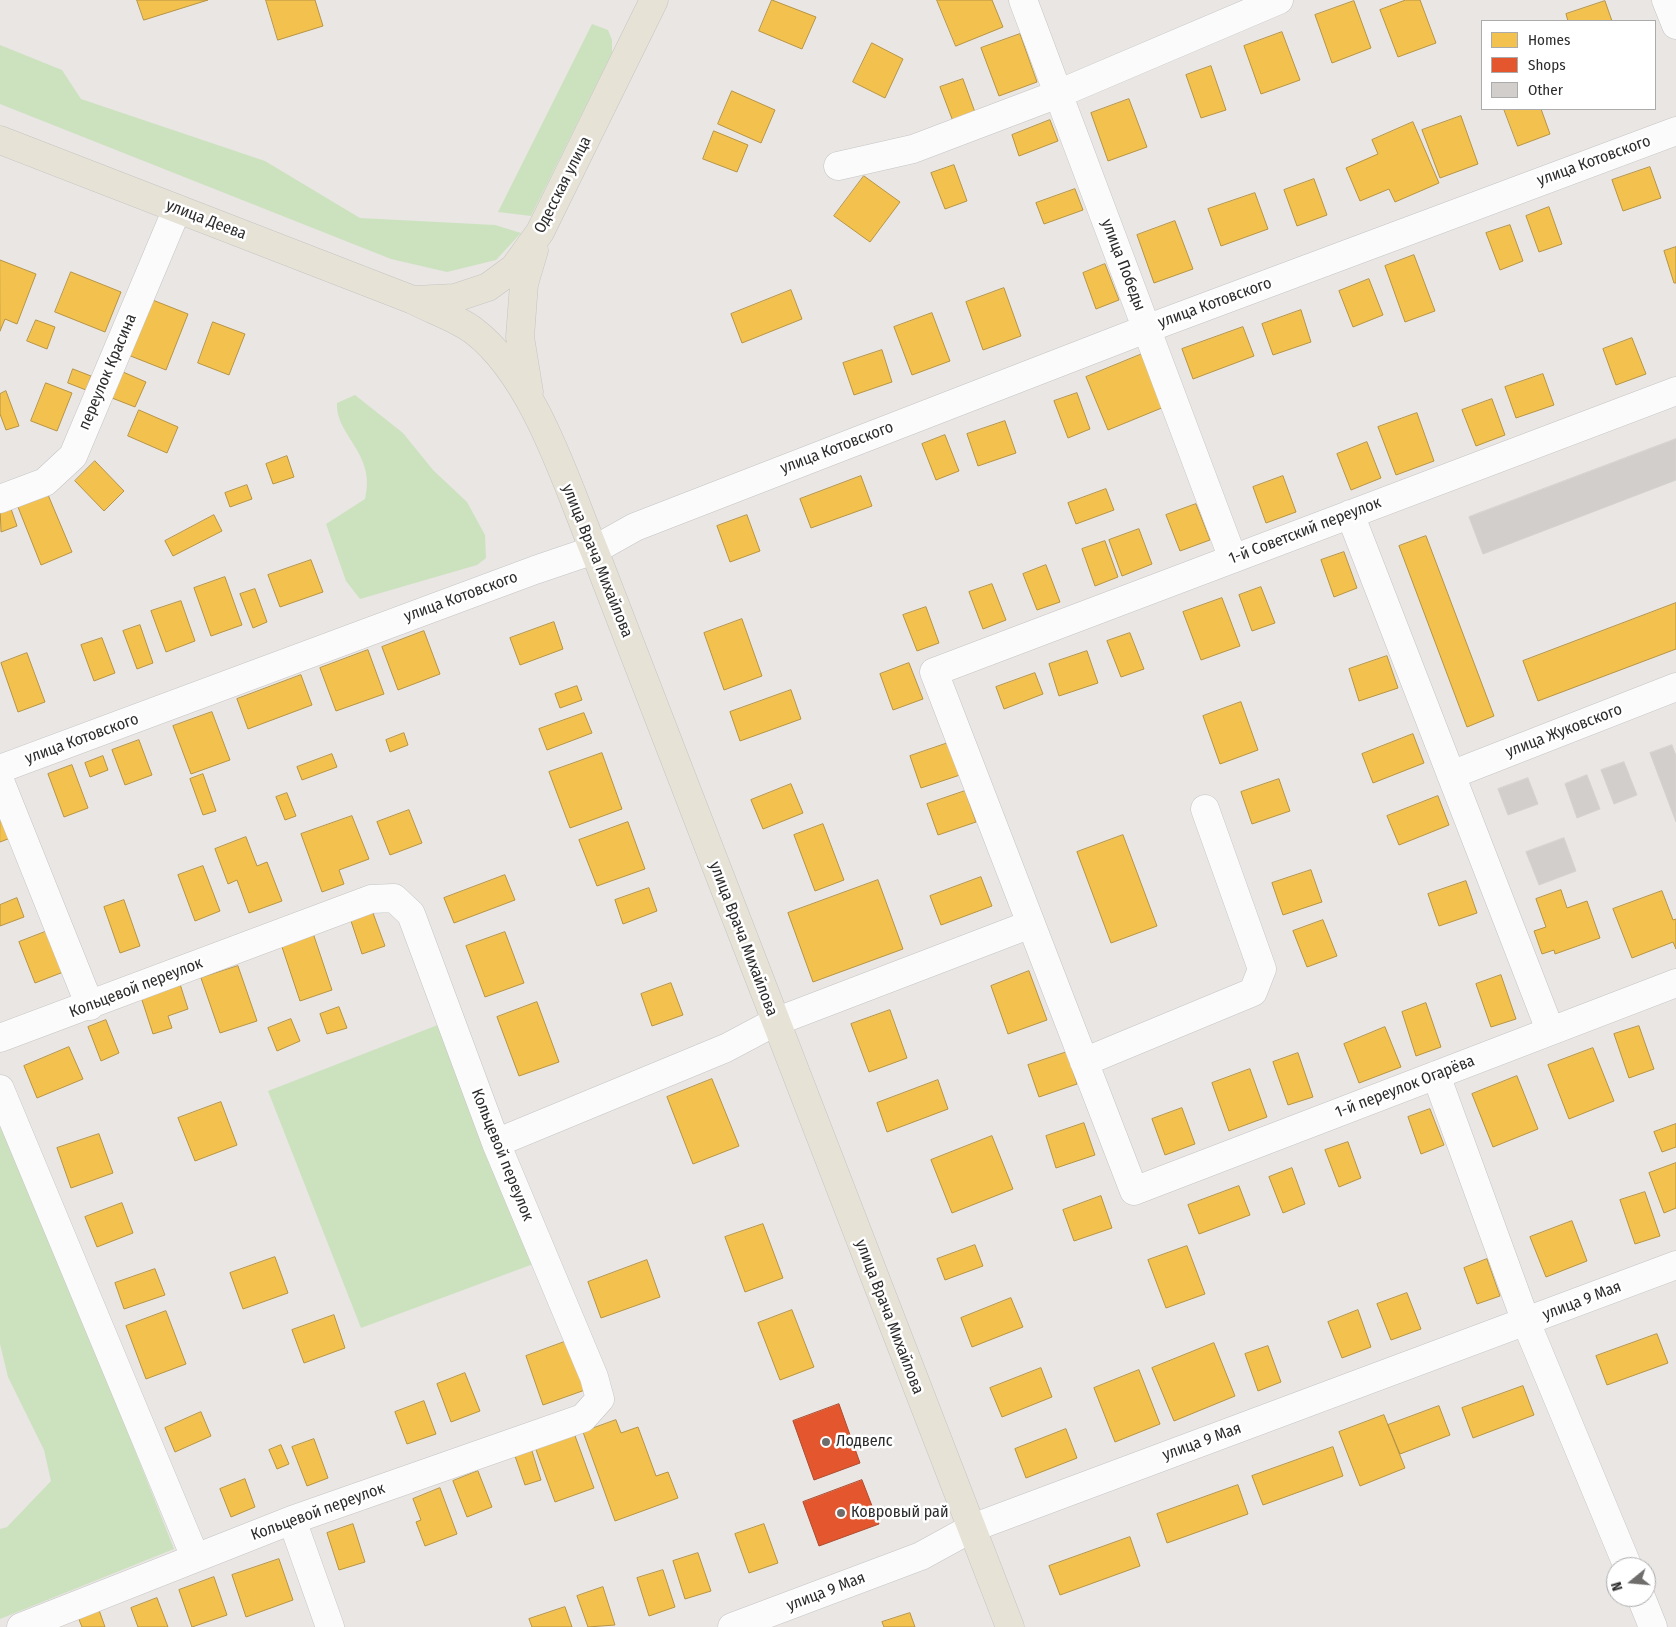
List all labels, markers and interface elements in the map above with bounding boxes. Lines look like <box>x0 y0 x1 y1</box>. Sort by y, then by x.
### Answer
legend <box>1481 20 1656 110</box>
text: Homes <box>1528 31 1570 49</box>
text: Shops <box>1528 56 1566 74</box>
text: Other <box>1528 81 1563 99</box>
street label: улица Котовского <box>1535 132 1653 190</box>
street label: Одесская улица <box>530 133 596 237</box>
street label: улица Деева <box>163 196 249 244</box>
street label: улица Победы <box>1097 216 1149 314</box>
street label: улица Котовского <box>1156 274 1274 332</box>
street label: переулок Красина <box>75 311 141 433</box>
street label: улица Котовского <box>778 418 896 478</box>
street label: улица Врача Михайлова <box>557 481 637 641</box>
street label: 1-й Советский переулок <box>1226 493 1384 569</box>
street label: улица Котовского <box>402 568 520 626</box>
street label: улица Жуковского <box>1503 700 1625 762</box>
street label: улица Котовского <box>23 710 141 768</box>
street label: улица Врача Михайлова <box>705 859 781 1019</box>
street label: Кольцевой переулок <box>67 954 205 1022</box>
street label: 1-й переулок Огарёва <box>1333 1052 1477 1122</box>
street label: Кольцевой переулок <box>467 1086 537 1224</box>
street label: улица Врача Михайлова <box>851 1237 927 1397</box>
street label: улица 9 Мая <box>1540 1277 1624 1325</box>
street label: улица 9 Мая <box>1160 1419 1244 1465</box>
place label: Лодвелс <box>836 1432 893 1452</box>
marker: Лодвелс <box>820 1436 832 1448</box>
street label: Кольцевой переулок <box>248 1479 388 1545</box>
place label: Ковровый рай <box>851 1503 949 1523</box>
marker: Ковровый рай <box>835 1507 847 1519</box>
north arrow <box>1606 1557 1656 1607</box>
street label: улица 9 Мая <box>784 1568 868 1616</box>
text: N <box>1608 1580 1626 1593</box>

